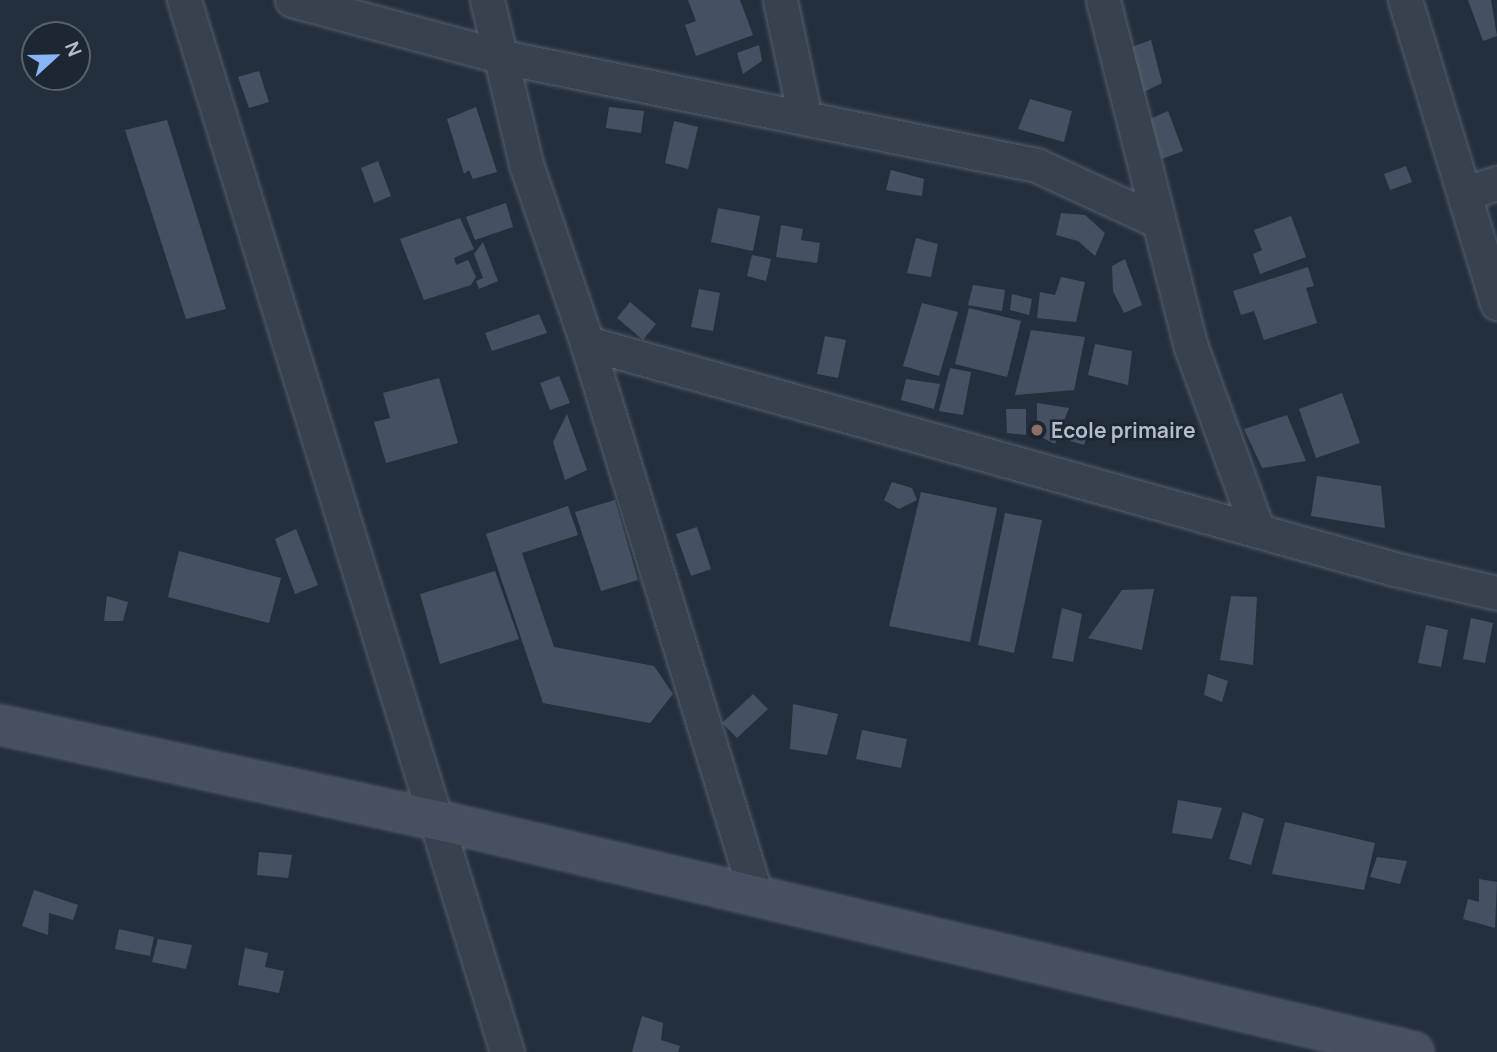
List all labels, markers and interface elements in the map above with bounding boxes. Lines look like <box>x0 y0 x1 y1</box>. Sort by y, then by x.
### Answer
north arrow <box>21 21 91 91</box>
text: N <box>59 38 88 60</box>
place label: Ecole primaire <box>1051 417 1196 443</box>
marker: Ecole primaire <box>1029 422 1045 438</box>

